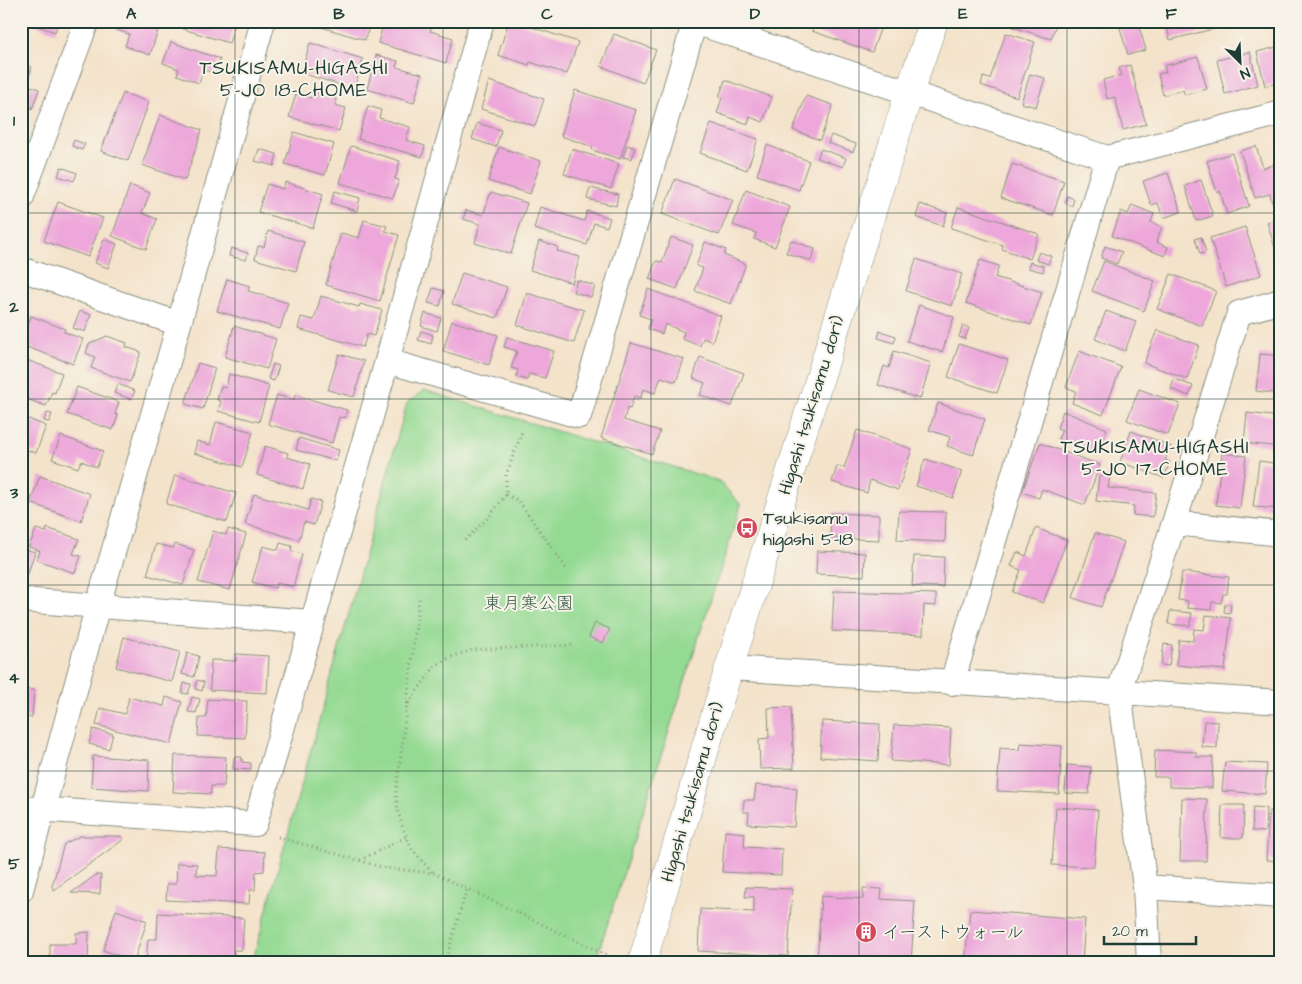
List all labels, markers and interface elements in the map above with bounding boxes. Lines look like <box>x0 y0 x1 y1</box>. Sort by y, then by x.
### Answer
text: A <box>126 3 137 25</box>
text: B <box>333 3 345 25</box>
text: C <box>541 3 553 25</box>
text: D <box>750 3 761 25</box>
text: E <box>958 3 968 25</box>
text: F <box>1165 3 1177 25</box>
north arrow <box>1214 38 1264 88</box>
district label: TSUKISAMU-HIGASHI 5-JO 18-CHOME <box>199 55 389 104</box>
text: N <box>1237 62 1253 84</box>
text: 1 <box>13 110 16 132</box>
text: 2 <box>8 296 19 318</box>
street label: Higashi tsukisamu dori) <box>772 313 852 498</box>
district label: TSUKISAMU-HIGASHI 5-JO 17-CHOME <box>1060 434 1250 483</box>
text: 3 <box>9 482 19 504</box>
place label: Tsukisamu higashi 5-18 <box>763 506 854 553</box>
bus stop icon: Tsukisamu higashi 5-18 <box>735 516 759 540</box>
park label: 東月寒公園 <box>484 591 574 616</box>
text: 4 <box>9 667 20 689</box>
street label: Higashi tsukisamu dori) <box>655 699 731 885</box>
text: 5 <box>8 853 20 875</box>
scale bar <box>1104 914 1197 946</box>
building icon: イーストウォール <box>854 920 878 944</box>
place label: イーストウォール <box>882 920 1024 945</box>
text: 20 m <box>1112 921 1148 942</box>

